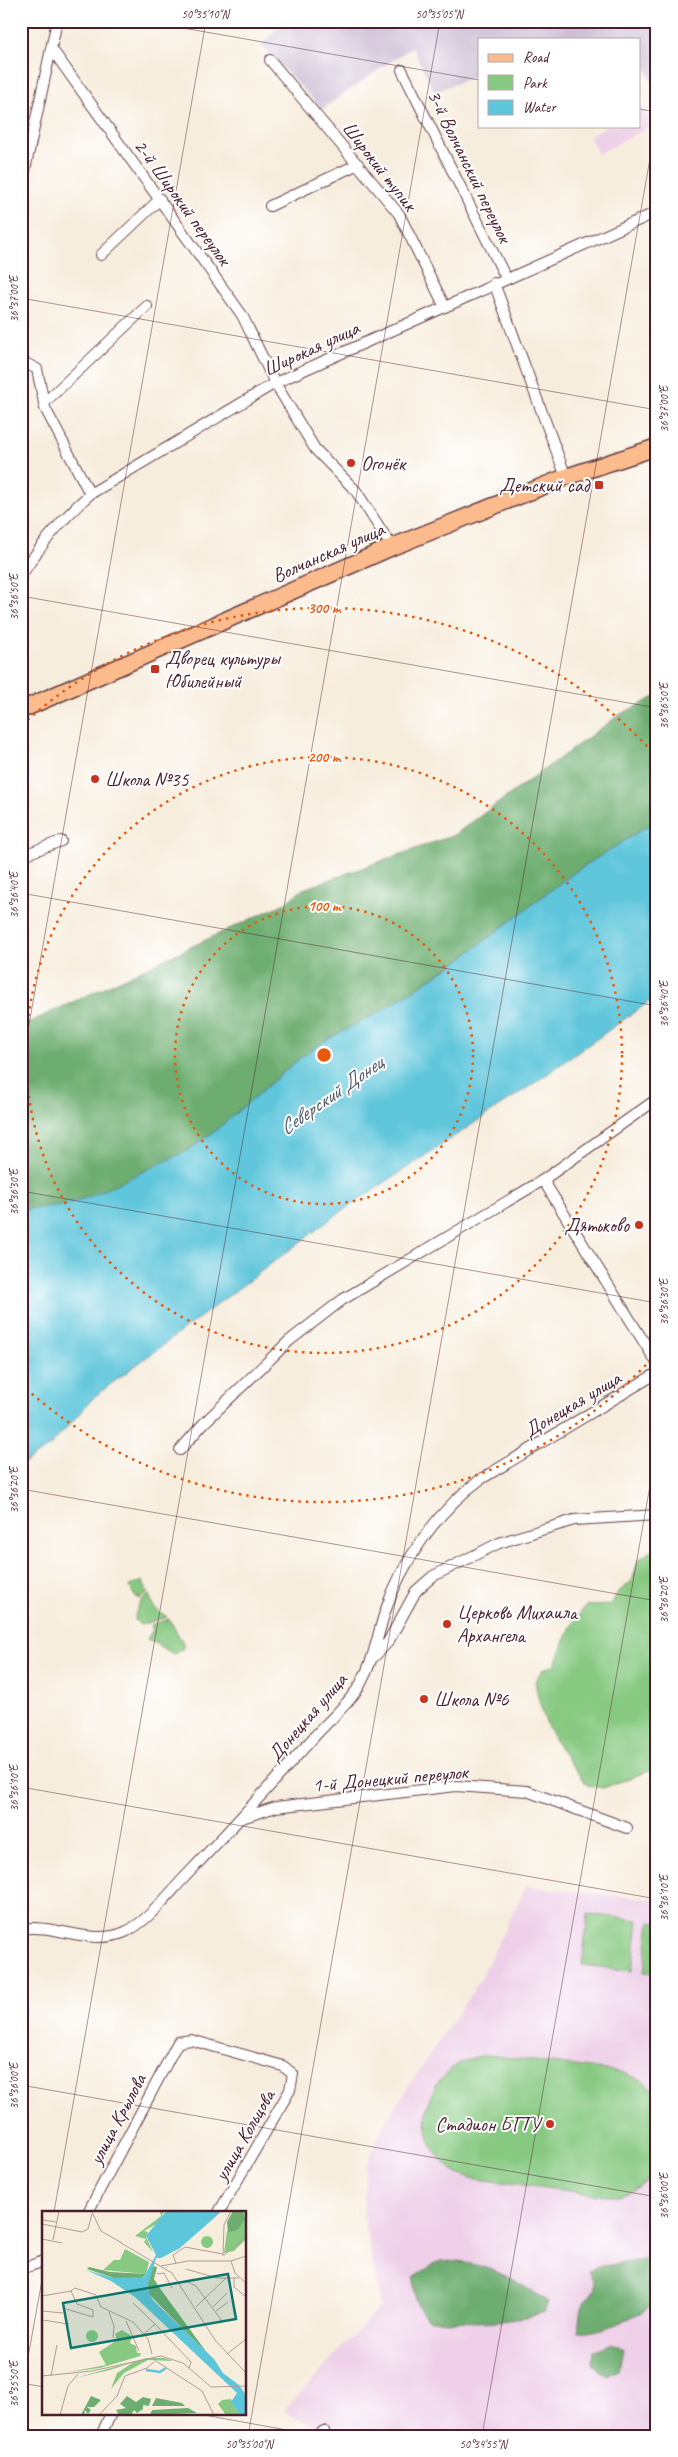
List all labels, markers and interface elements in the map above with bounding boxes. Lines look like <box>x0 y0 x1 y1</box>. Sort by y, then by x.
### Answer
text: 50°35'10"N <box>181 6 230 22</box>
text: 50°35'05"N <box>415 6 464 22</box>
legend <box>478 38 640 128</box>
text: Road <box>523 48 550 67</box>
text: Park <box>523 74 548 93</box>
street label: 3-й Волчанский переулок <box>422 86 518 248</box>
text: Water <box>523 98 557 117</box>
street label: Широкий тупик <box>337 116 424 218</box>
street label: 2-й Широкий переулок <box>128 134 238 272</box>
text: 36°37'00"E <box>6 274 22 322</box>
street label: Широкая улица <box>259 315 364 382</box>
text: 36°37'00"E <box>656 384 672 432</box>
place label: Огонёк <box>361 451 407 476</box>
marker: Огонёк <box>345 457 357 469</box>
place label: Детский сад <box>499 473 591 498</box>
marker: Детский сад <box>593 479 605 491</box>
street label: Волчанская улица <box>268 516 389 588</box>
text: 36°36'50"E <box>6 572 22 620</box>
text: 300 m <box>308 599 342 618</box>
place label: Дворец культуры Юбилейный <box>165 646 281 694</box>
marker: Дворец культуры Юбилейный <box>149 663 161 675</box>
text: 36°36'50"E <box>656 681 672 729</box>
text: 200 m <box>308 748 342 767</box>
place label: Школа №35 <box>105 767 189 792</box>
marker: Школа №35 <box>89 773 101 785</box>
text: 36°36'40"E <box>6 870 22 918</box>
text: 100 m <box>308 897 342 916</box>
text: 36°36'40"E <box>656 979 672 1027</box>
centre of rings <box>315 1046 333 1064</box>
water label: Северский Донец <box>274 1048 390 1140</box>
text: 36°36'30"E <box>6 1167 22 1215</box>
place label: Дятьково <box>564 1213 630 1238</box>
marker: Дятьково <box>633 1219 645 1231</box>
text: 36°36'30"E <box>656 1277 672 1325</box>
street label: Донецкая улица <box>519 1365 626 1443</box>
text: 36°36'20"E <box>6 1465 22 1513</box>
text: 36°36'20"E <box>656 1575 672 1623</box>
place label: Церковь Михаила Архангела <box>457 1600 579 1648</box>
marker: Церковь Михаила Архангела <box>441 1618 453 1630</box>
street label: Донецкая улица <box>262 1667 353 1767</box>
place label: Школа №6 <box>434 1687 509 1712</box>
marker: Школа №6 <box>418 1693 430 1705</box>
street label: 1-й Донецкий переулок <box>311 1759 470 1798</box>
text: 36°36'10"E <box>6 1763 22 1811</box>
text: 36°36'10"E <box>656 1873 672 1921</box>
text: 36°36'00"E <box>6 2061 22 2109</box>
street label: улица Крылова <box>83 2068 153 2170</box>
street label: улица Кольцова <box>208 2084 281 2186</box>
place label: Стадион БГТУ <box>435 2112 543 2137</box>
marker: Стадион БГТУ <box>544 2118 556 2130</box>
text: 36°36'00"E <box>656 2171 672 2219</box>
inset map <box>42 2211 246 2414</box>
text: 36°35'50"E <box>6 2359 22 2407</box>
text: 50°35'00"N <box>225 2436 274 2452</box>
text: 50°34'55"N <box>459 2436 508 2452</box>

